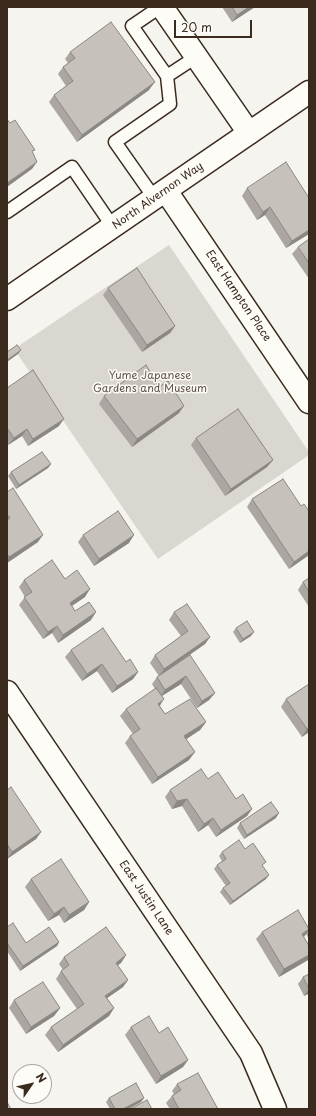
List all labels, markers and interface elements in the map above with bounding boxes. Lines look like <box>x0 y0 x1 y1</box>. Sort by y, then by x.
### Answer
scale bar <box>176 12 254 38</box>
text: 20 m <box>181 18 212 36</box>
street label: North Alvernon Way <box>110 160 206 232</box>
street label: East Hampton Place <box>203 248 273 344</box>
park label: Yume Japanese Gardens and Museum <box>93 369 207 395</box>
street label: East Justin Lane <box>116 858 176 938</box>
north arrow <box>12 1064 52 1104</box>
text: N <box>32 1069 51 1086</box>

